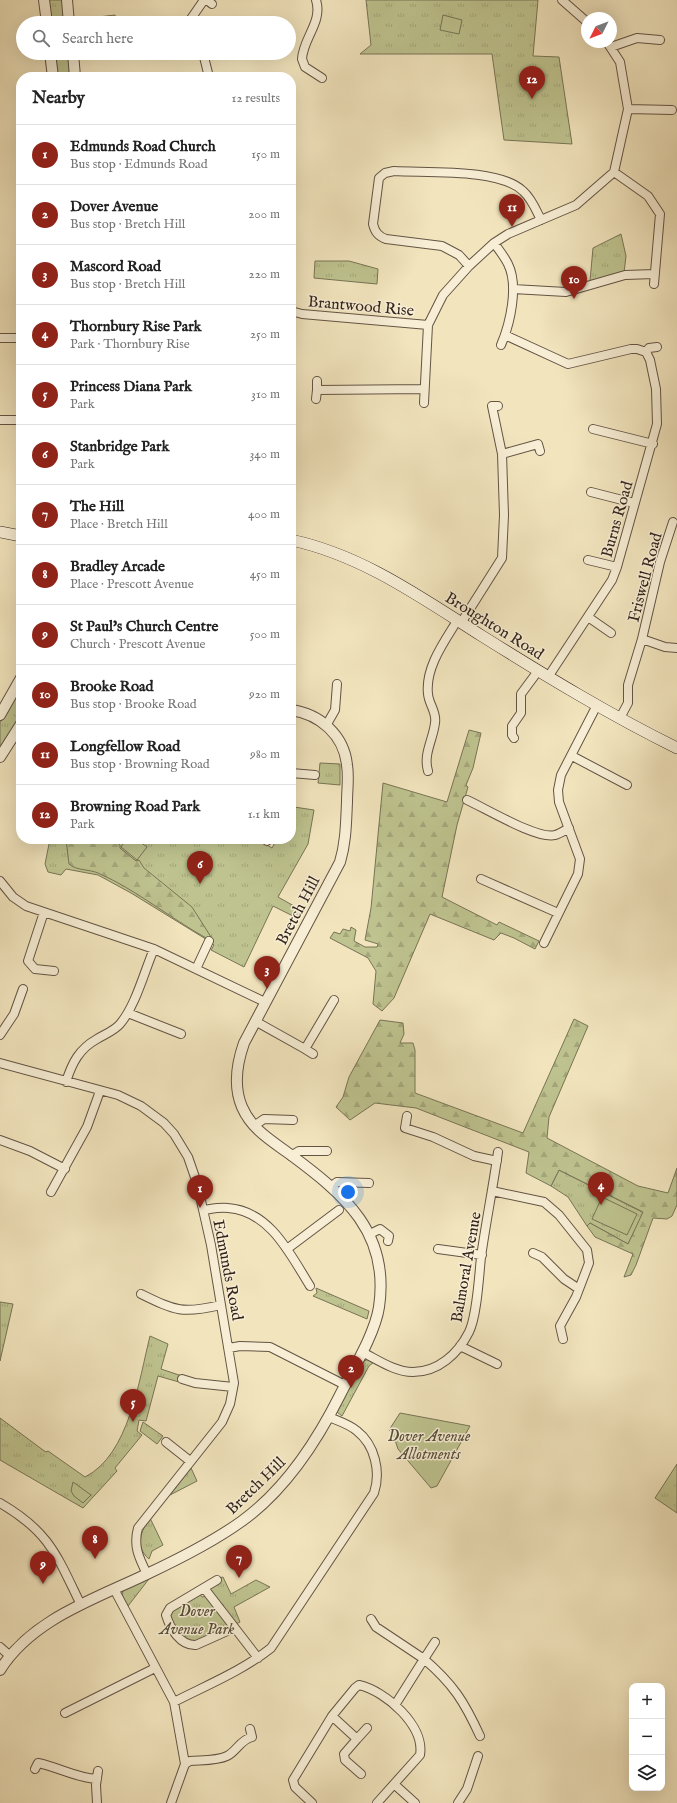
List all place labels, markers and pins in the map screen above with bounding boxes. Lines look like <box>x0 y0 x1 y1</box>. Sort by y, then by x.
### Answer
pin: 12 <box>519 66 545 99</box>
pin: 11 <box>499 194 525 227</box>
pin: 10 <box>561 266 587 299</box>
pin: 6 <box>187 851 213 884</box>
pin: 3 <box>254 956 280 989</box>
pin: 4 <box>588 1172 614 1205</box>
pin: 1 <box>187 1175 213 1208</box>
pin: 2 <box>338 1355 364 1388</box>
pin: 5 <box>120 1389 146 1422</box>
pin: 8 <box>82 1526 108 1559</box>
pin: 7 <box>226 1545 252 1578</box>
pin: 9 <box>30 1551 56 1584</box>

